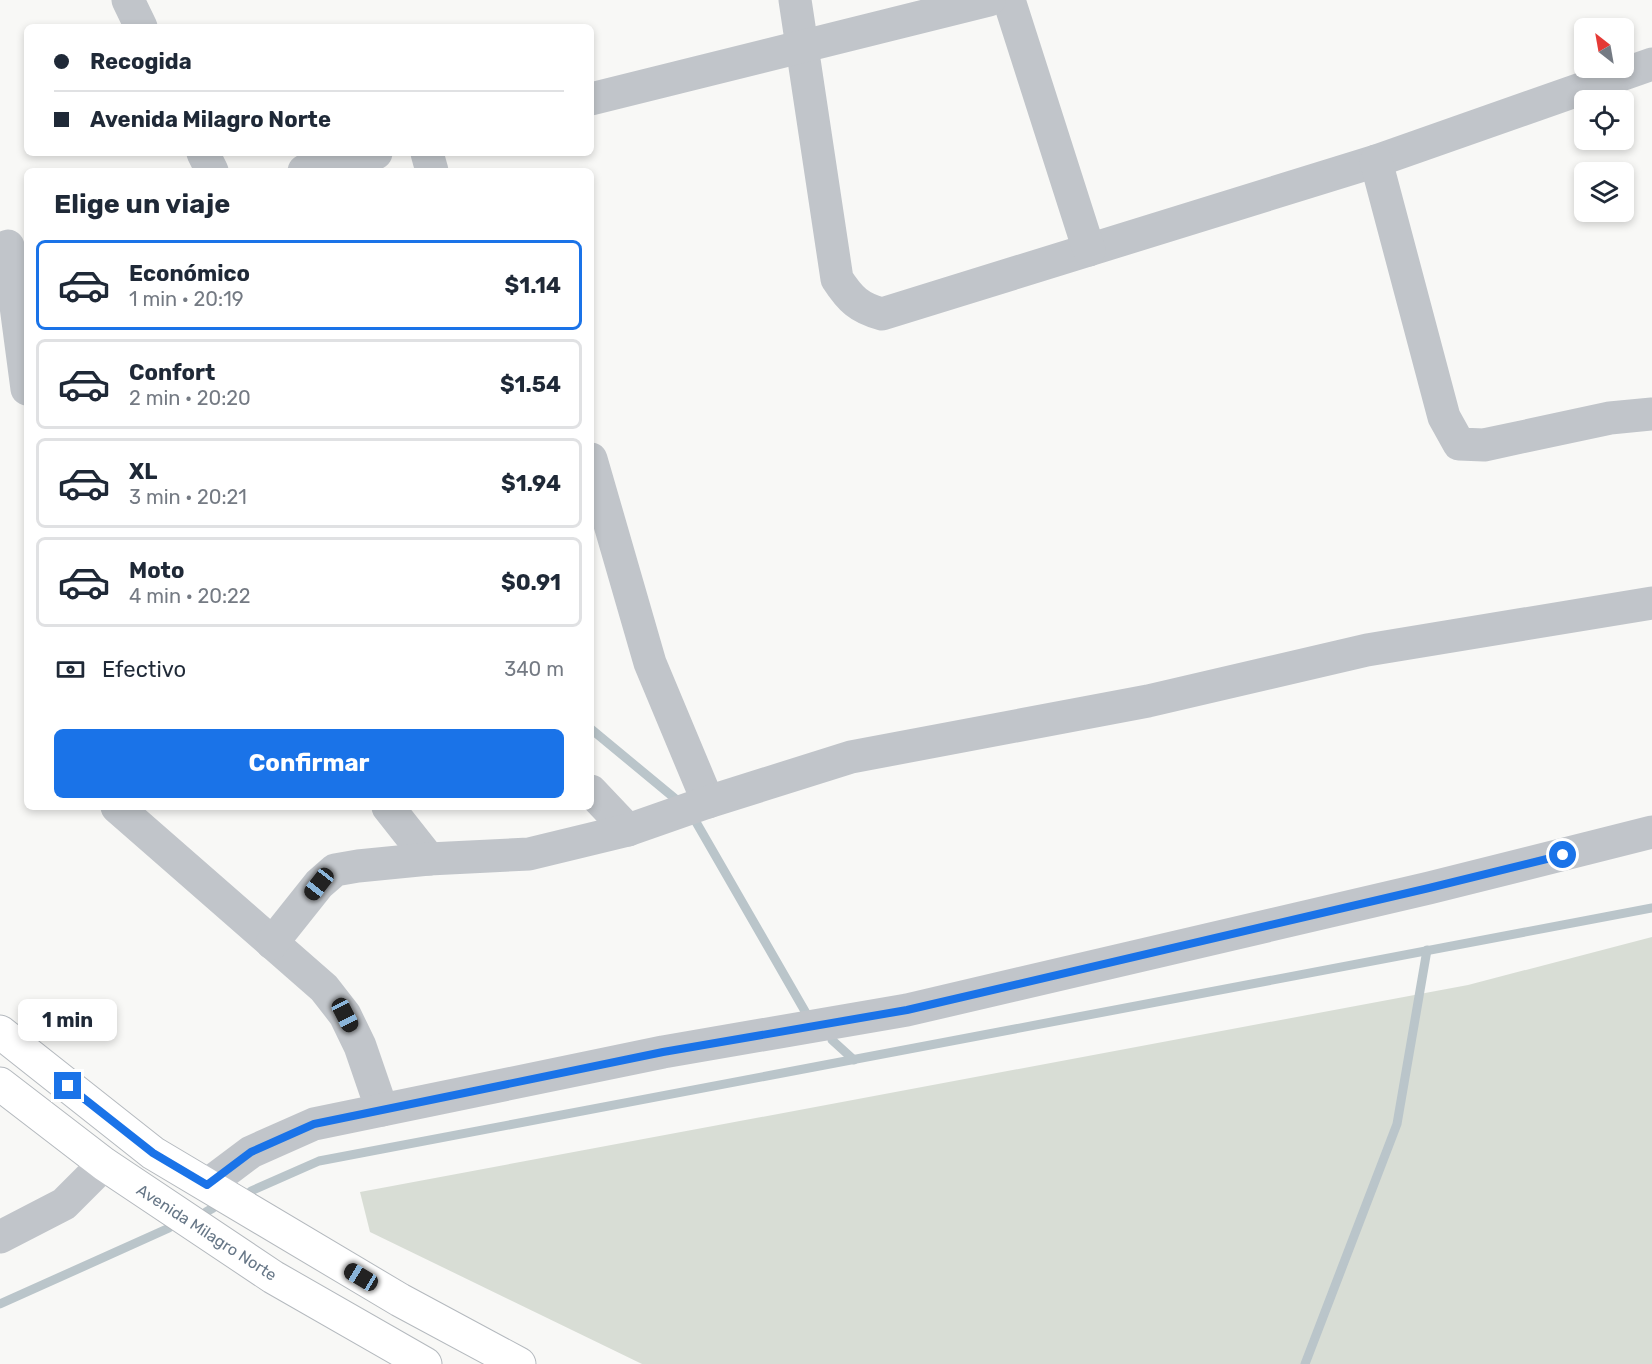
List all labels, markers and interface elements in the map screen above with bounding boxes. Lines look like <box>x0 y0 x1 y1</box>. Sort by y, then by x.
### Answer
north arrow <box>1574 18 1634 78</box>
map controls <box>1574 18 1634 222</box>
text: Recogida <box>90 48 192 75</box>
button: locate <box>1574 90 1634 150</box>
text: Avenida Milagro Norte <box>90 106 331 133</box>
button: layers <box>1574 162 1634 222</box>
text: Elige un viaje <box>54 188 230 220</box>
icon: car <box>57 258 111 312</box>
text: Económico <box>129 260 250 287</box>
text: $1.14 <box>505 272 561 299</box>
text: 1 min · 20:19 <box>129 287 244 311</box>
icon: car <box>57 357 111 411</box>
text: Confort <box>129 359 215 386</box>
text: $1.54 <box>500 371 561 398</box>
text: 2 min · 20:20 <box>129 386 251 410</box>
icon: car <box>57 456 111 510</box>
text: XL <box>129 458 157 485</box>
text: $1.94 <box>501 470 561 497</box>
text: 3 min · 20:21 <box>129 485 247 509</box>
icon: car <box>57 555 111 609</box>
text: Moto <box>129 557 184 584</box>
text: $0.91 <box>501 569 561 596</box>
text: 4 min · 20:22 <box>129 584 251 608</box>
icon: cash <box>54 653 87 686</box>
text: Efectivo <box>102 656 186 683</box>
text: 340 m <box>504 657 564 681</box>
button: Confirmar <box>54 729 564 798</box>
route start <box>1549 841 1576 868</box>
car <box>301 864 337 904</box>
car <box>329 995 361 1035</box>
callout: 1 min <box>19 999 118 1041</box>
text: 1 min <box>42 1008 93 1032</box>
route end <box>54 1072 81 1099</box>
street label: Avenida Milagro Norte <box>133 1180 280 1285</box>
car <box>341 1260 381 1294</box>

